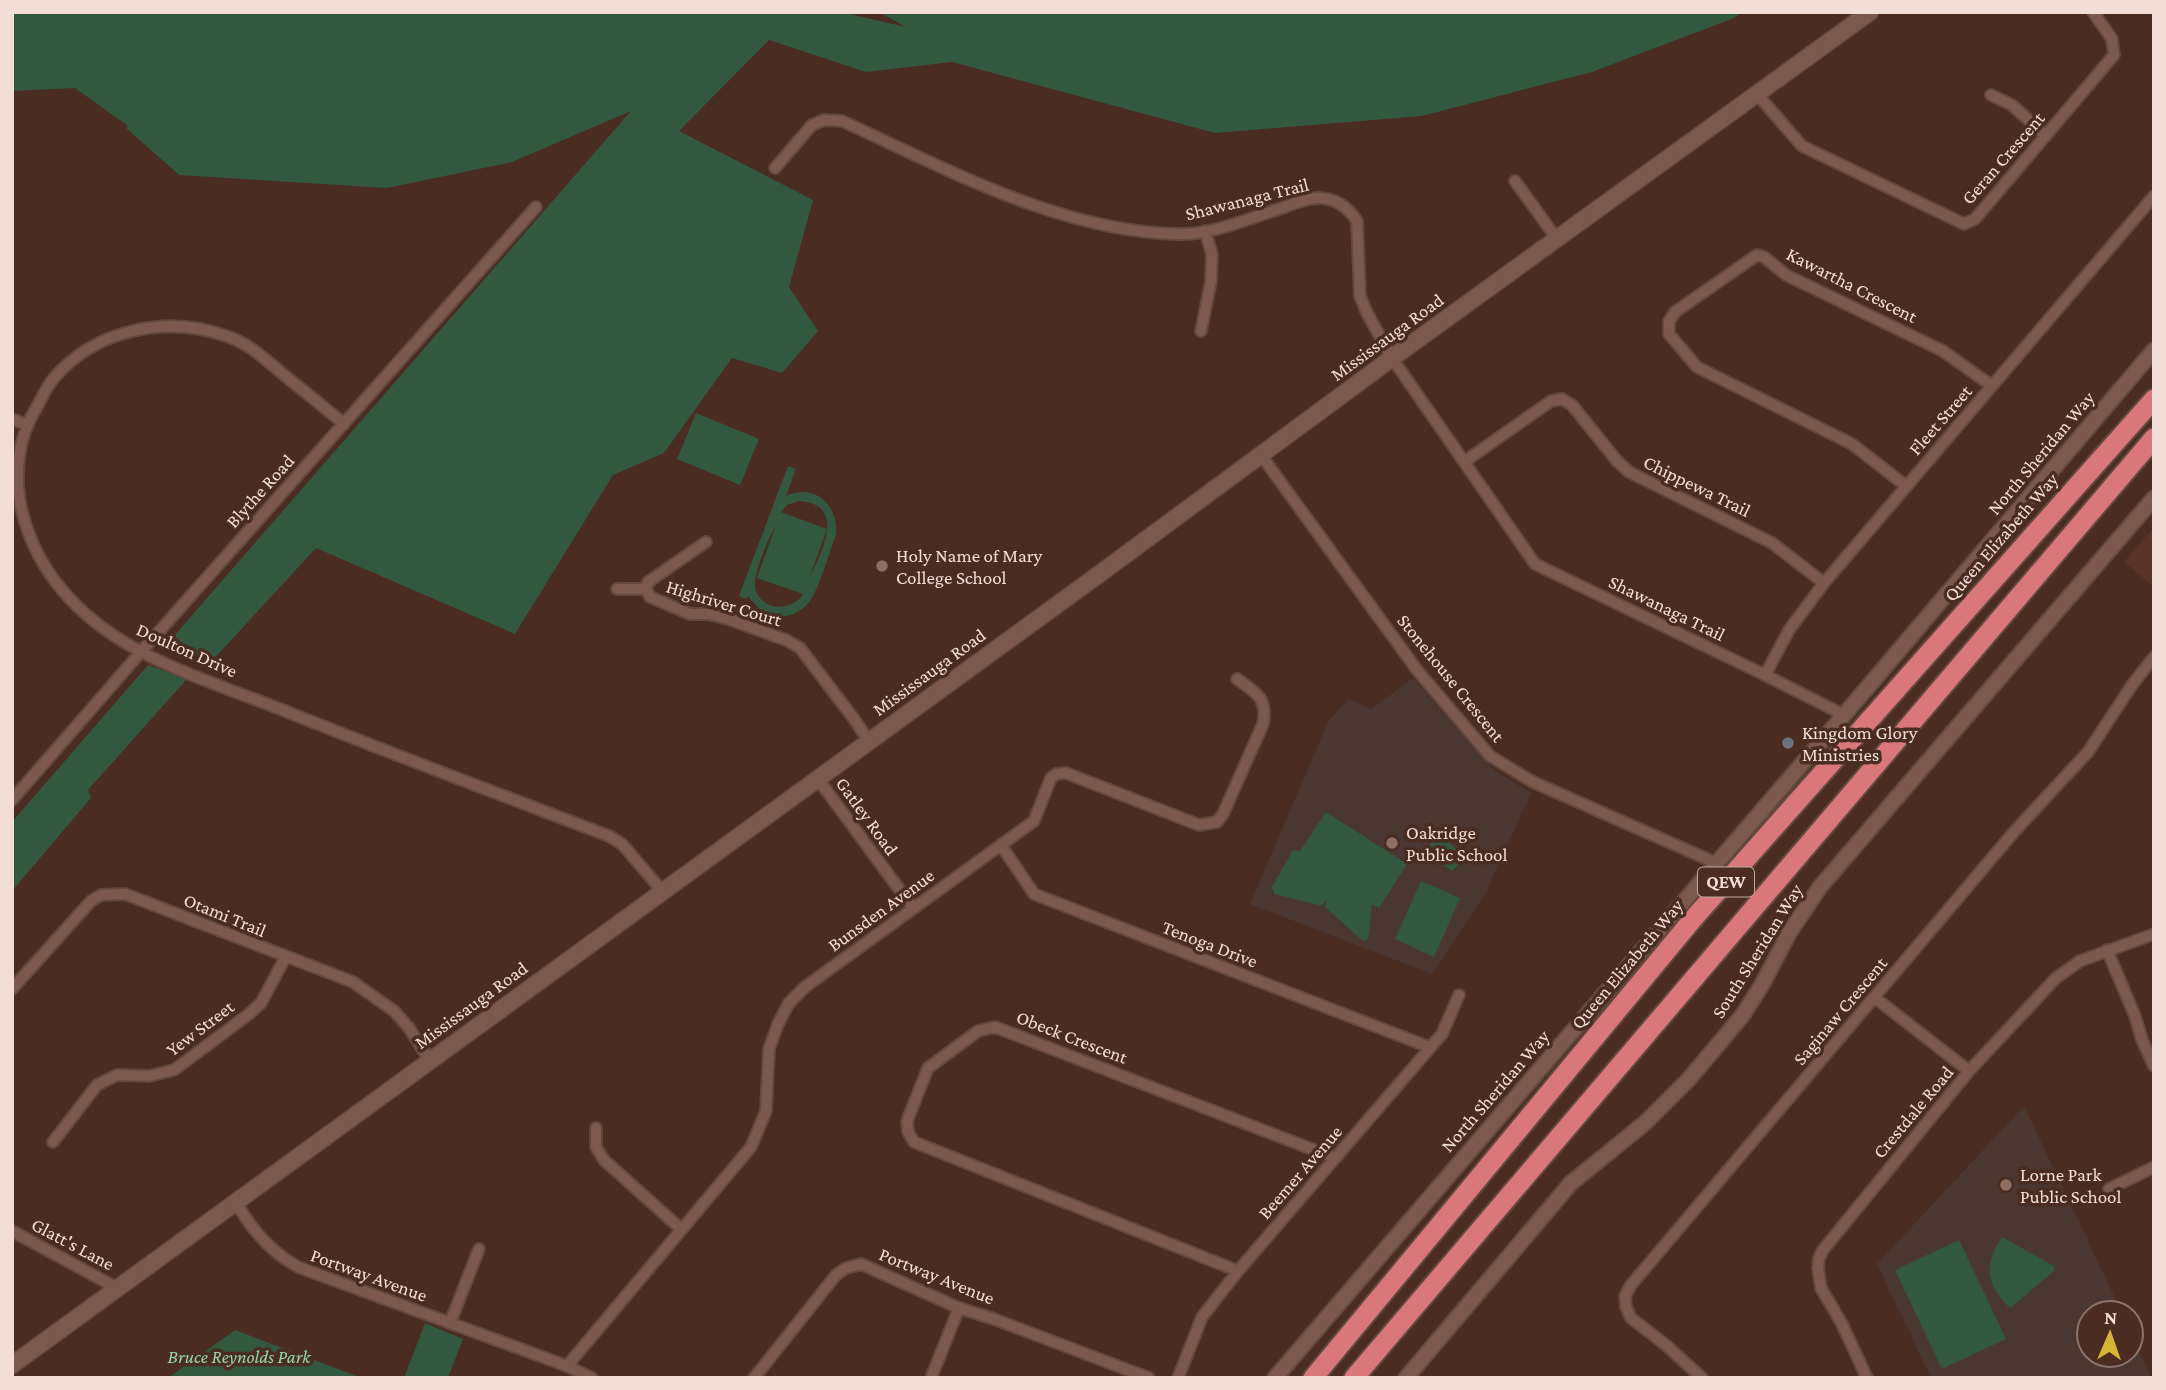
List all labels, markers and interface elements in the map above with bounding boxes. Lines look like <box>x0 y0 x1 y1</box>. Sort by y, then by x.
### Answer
street label: Geran Crescent <box>1957 107 2049 208</box>
street label: Shawanaga Trail <box>1183 174 1311 224</box>
street label: Kawartha Crescent <box>1783 243 1921 327</box>
street label: Mississauga Road <box>1326 289 1448 385</box>
street label: Fleet Street <box>1904 380 1976 459</box>
street label: North Sheridan Way <box>1983 387 2099 519</box>
street label: Blythe Road <box>222 450 298 532</box>
street label: Chippewa Trail <box>1640 451 1754 521</box>
street label: Queen Elizabeth Way <box>1940 469 2062 605</box>
place label: Holy Name of Mary College School <box>896 545 1043 588</box>
marker: Holy Name of Mary College School <box>874 558 890 574</box>
street label: Shawanaga Trail <box>1606 571 1728 645</box>
street label: Highriver Court <box>664 575 785 631</box>
street label: Stonehouse Crescent <box>1393 610 1509 747</box>
street label: Doulton Drive <box>133 618 241 682</box>
street label: Mississauga Road <box>868 624 990 720</box>
place label: Kingdom Glory Ministries <box>1802 722 1918 765</box>
marker: Kingdom Glory Ministries <box>1780 735 1796 751</box>
street label: Gatley Road <box>832 773 902 859</box>
place label: Oakridge Public School <box>1406 822 1508 865</box>
marker: Oakridge Public School <box>1384 835 1400 851</box>
street label: Bunsden Avenue <box>824 864 938 956</box>
road number: QEW <box>1698 868 1754 897</box>
street label: South Sheridan Way <box>1707 880 1807 1022</box>
street label: Otami Trail <box>181 889 269 941</box>
street label: Queen Elizabeth Way <box>1567 895 1687 1033</box>
street label: Tenoga Drive <box>1159 916 1261 972</box>
street label: Saginaw Crescent <box>1789 952 1892 1069</box>
street label: Mississauga Road <box>410 957 532 1053</box>
street label: Yew Street <box>162 995 238 1060</box>
street label: Obeck Crescent <box>1013 1006 1131 1068</box>
street label: North Sheridan Way <box>1436 1026 1554 1156</box>
street label: Crestdale Road <box>1868 1062 1958 1162</box>
street label: Beemer Avenue <box>1254 1121 1346 1223</box>
place label: Lorne Park Public School <box>2020 1164 2122 1207</box>
marker: Lorne Park Public School <box>1998 1177 2014 1193</box>
street label: Glatt's Lane <box>28 1213 118 1275</box>
street label: Portway Avenue <box>876 1243 998 1309</box>
street label: Portway Avenue <box>308 1244 430 1306</box>
north arrow <box>2075 1299 2145 1369</box>
text: N <box>2104 1307 2117 1328</box>
park label: Bruce Reynolds Park <box>167 1346 311 1367</box>

